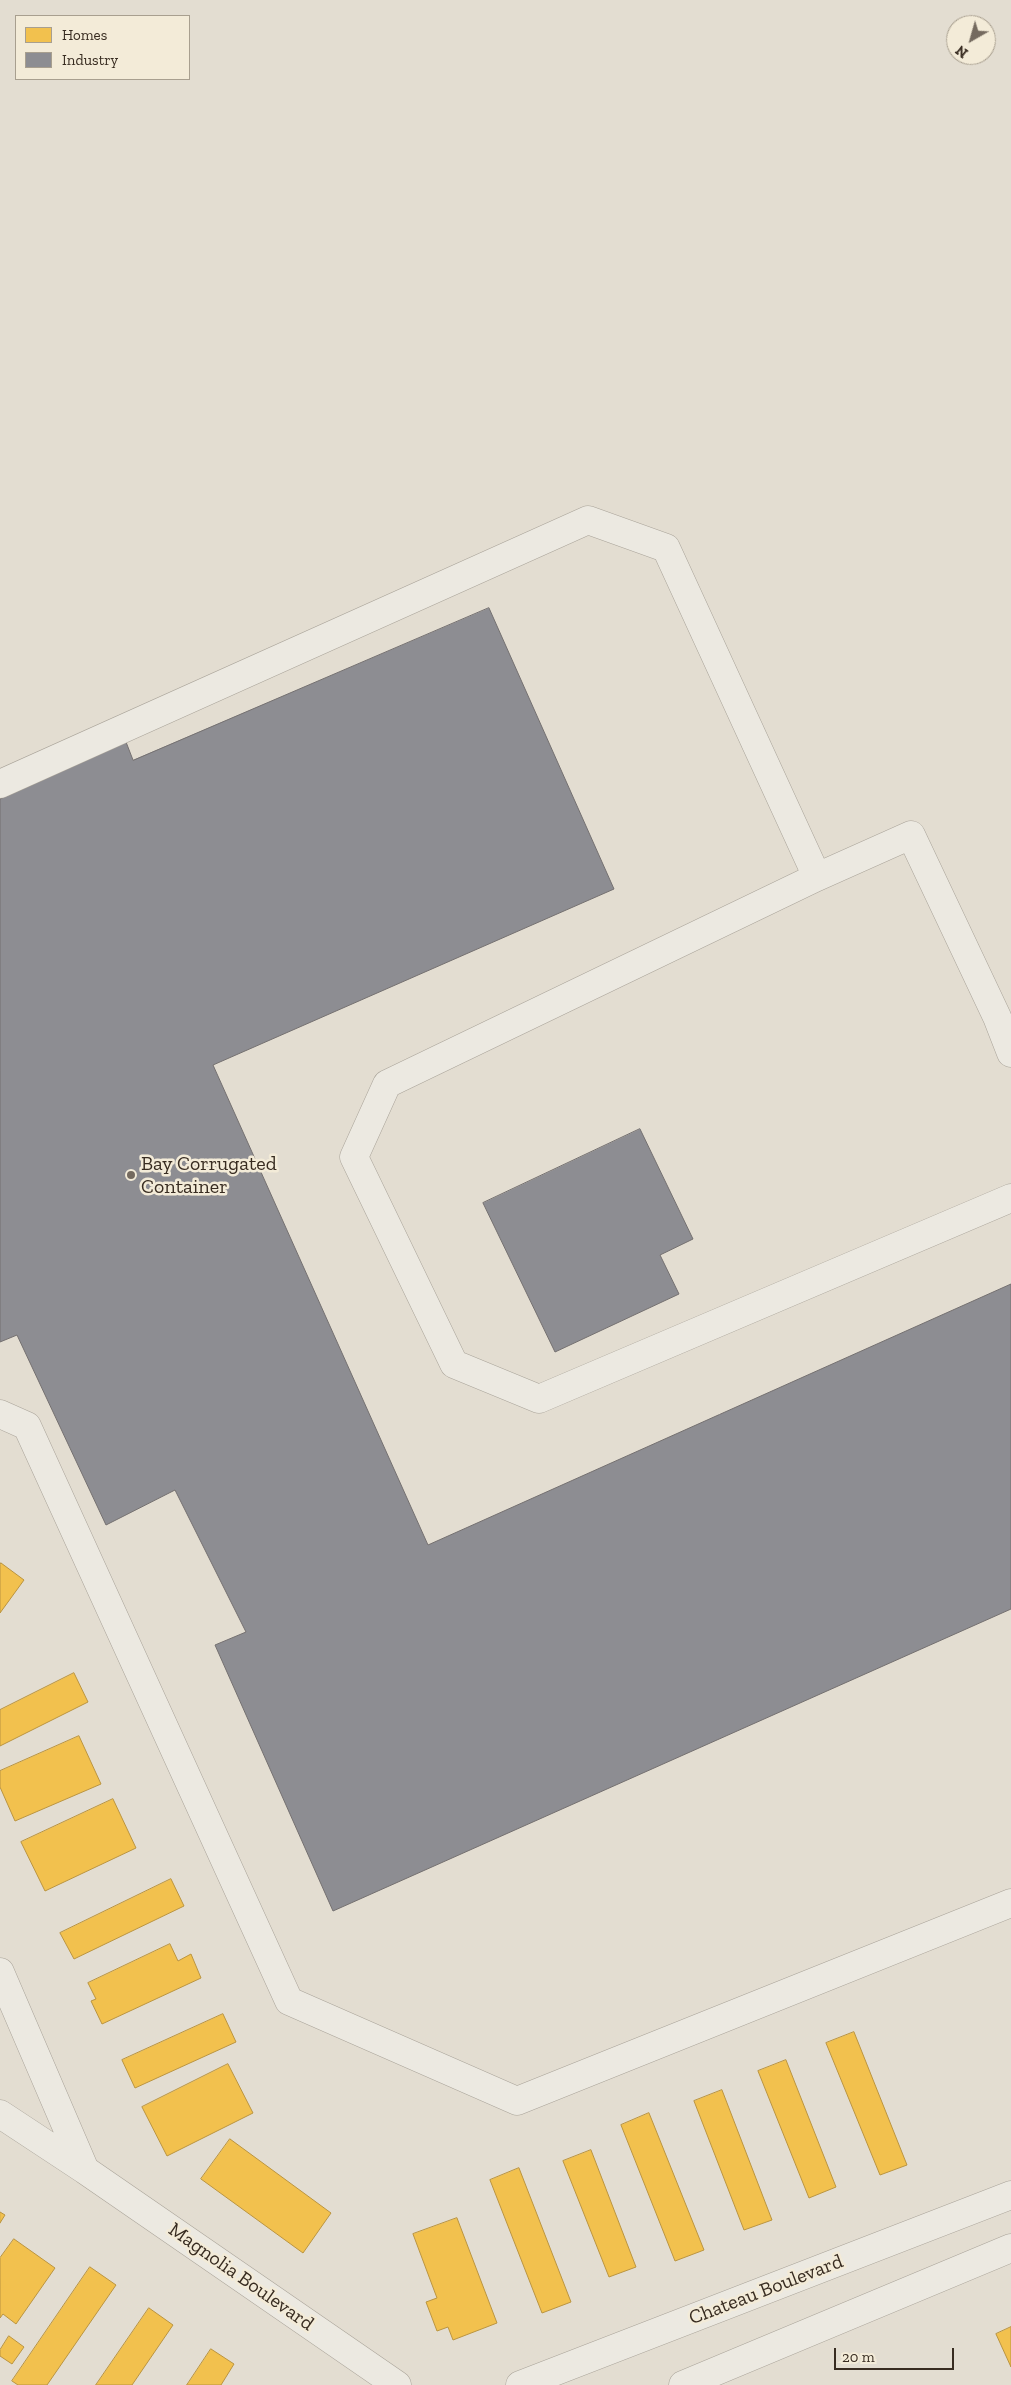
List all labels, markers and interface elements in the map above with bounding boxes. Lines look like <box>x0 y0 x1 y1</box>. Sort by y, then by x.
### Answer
legend <box>15 15 190 80</box>
north arrow <box>946 15 996 65</box>
text: Homes <box>62 26 107 44</box>
text: N <box>953 41 972 61</box>
text: Industry <box>62 51 118 69</box>
place label: Bay Corrugated Container <box>141 1152 277 1199</box>
marker: Bay Corrugated Container <box>125 1169 137 1181</box>
street label: Magnolia Boulevard <box>164 2218 318 2336</box>
street label: Chateau Boulevard <box>686 2250 846 2330</box>
scale bar <box>836 2338 956 2370</box>
text: 20 m <box>842 2348 875 2366</box>

